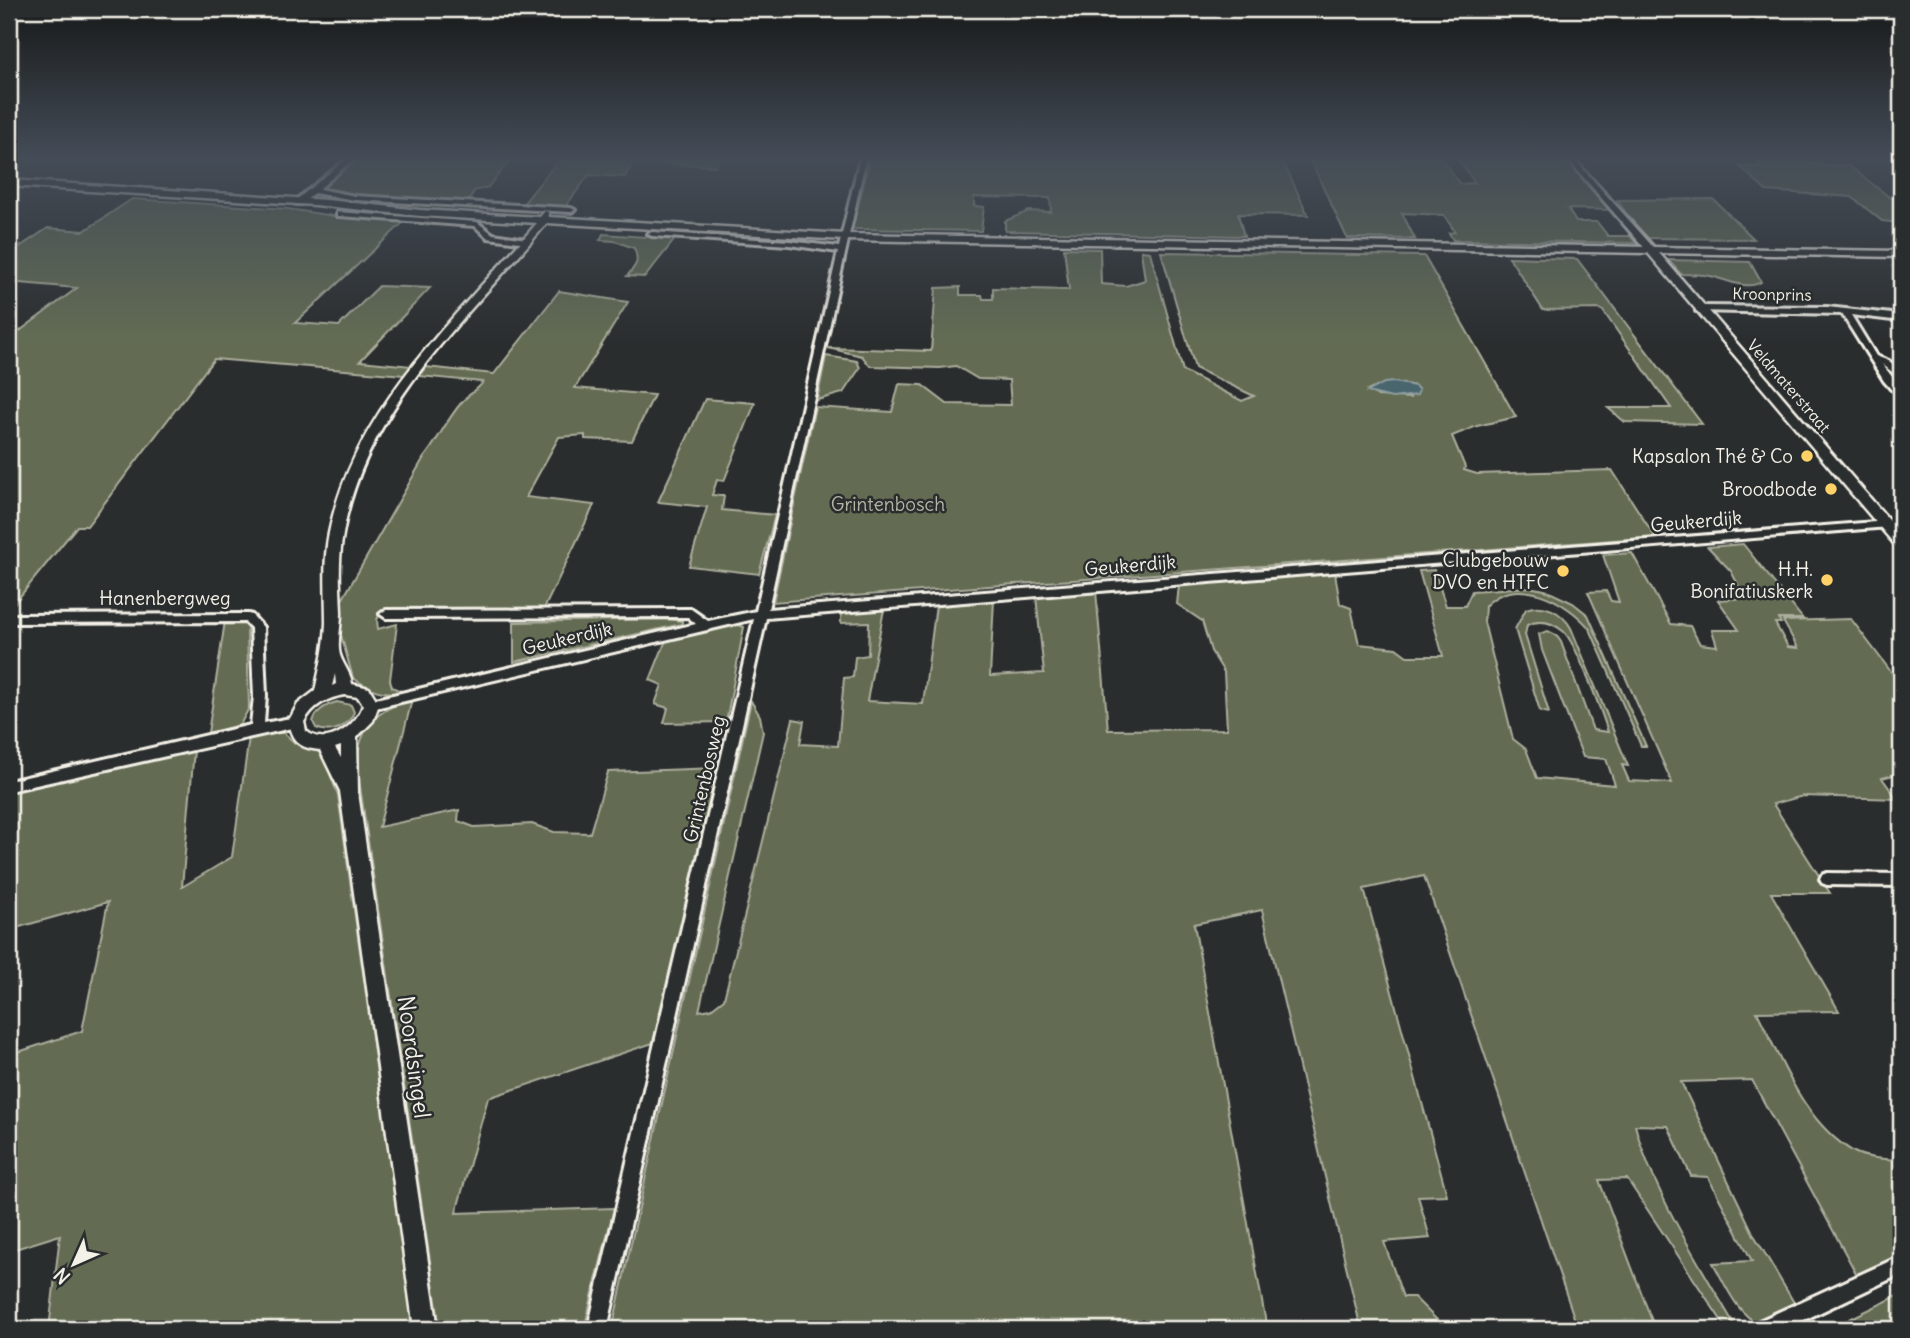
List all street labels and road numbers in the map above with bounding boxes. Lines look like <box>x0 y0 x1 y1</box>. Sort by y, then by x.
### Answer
street label: Kroonprins <box>1732 283 1812 305</box>
street label: Veldmaterstraat <box>1743 335 1835 437</box>
street label: Geukerdijk <box>1649 505 1743 537</box>
street label: Geukerdijk <box>1083 549 1177 581</box>
street label: Hanenbergweg <box>99 586 231 610</box>
street label: Geukerdijk <box>520 616 615 660</box>
street label: Grintenbosweg <box>678 713 730 845</box>
street label: Noordsingel <box>392 994 437 1120</box>

